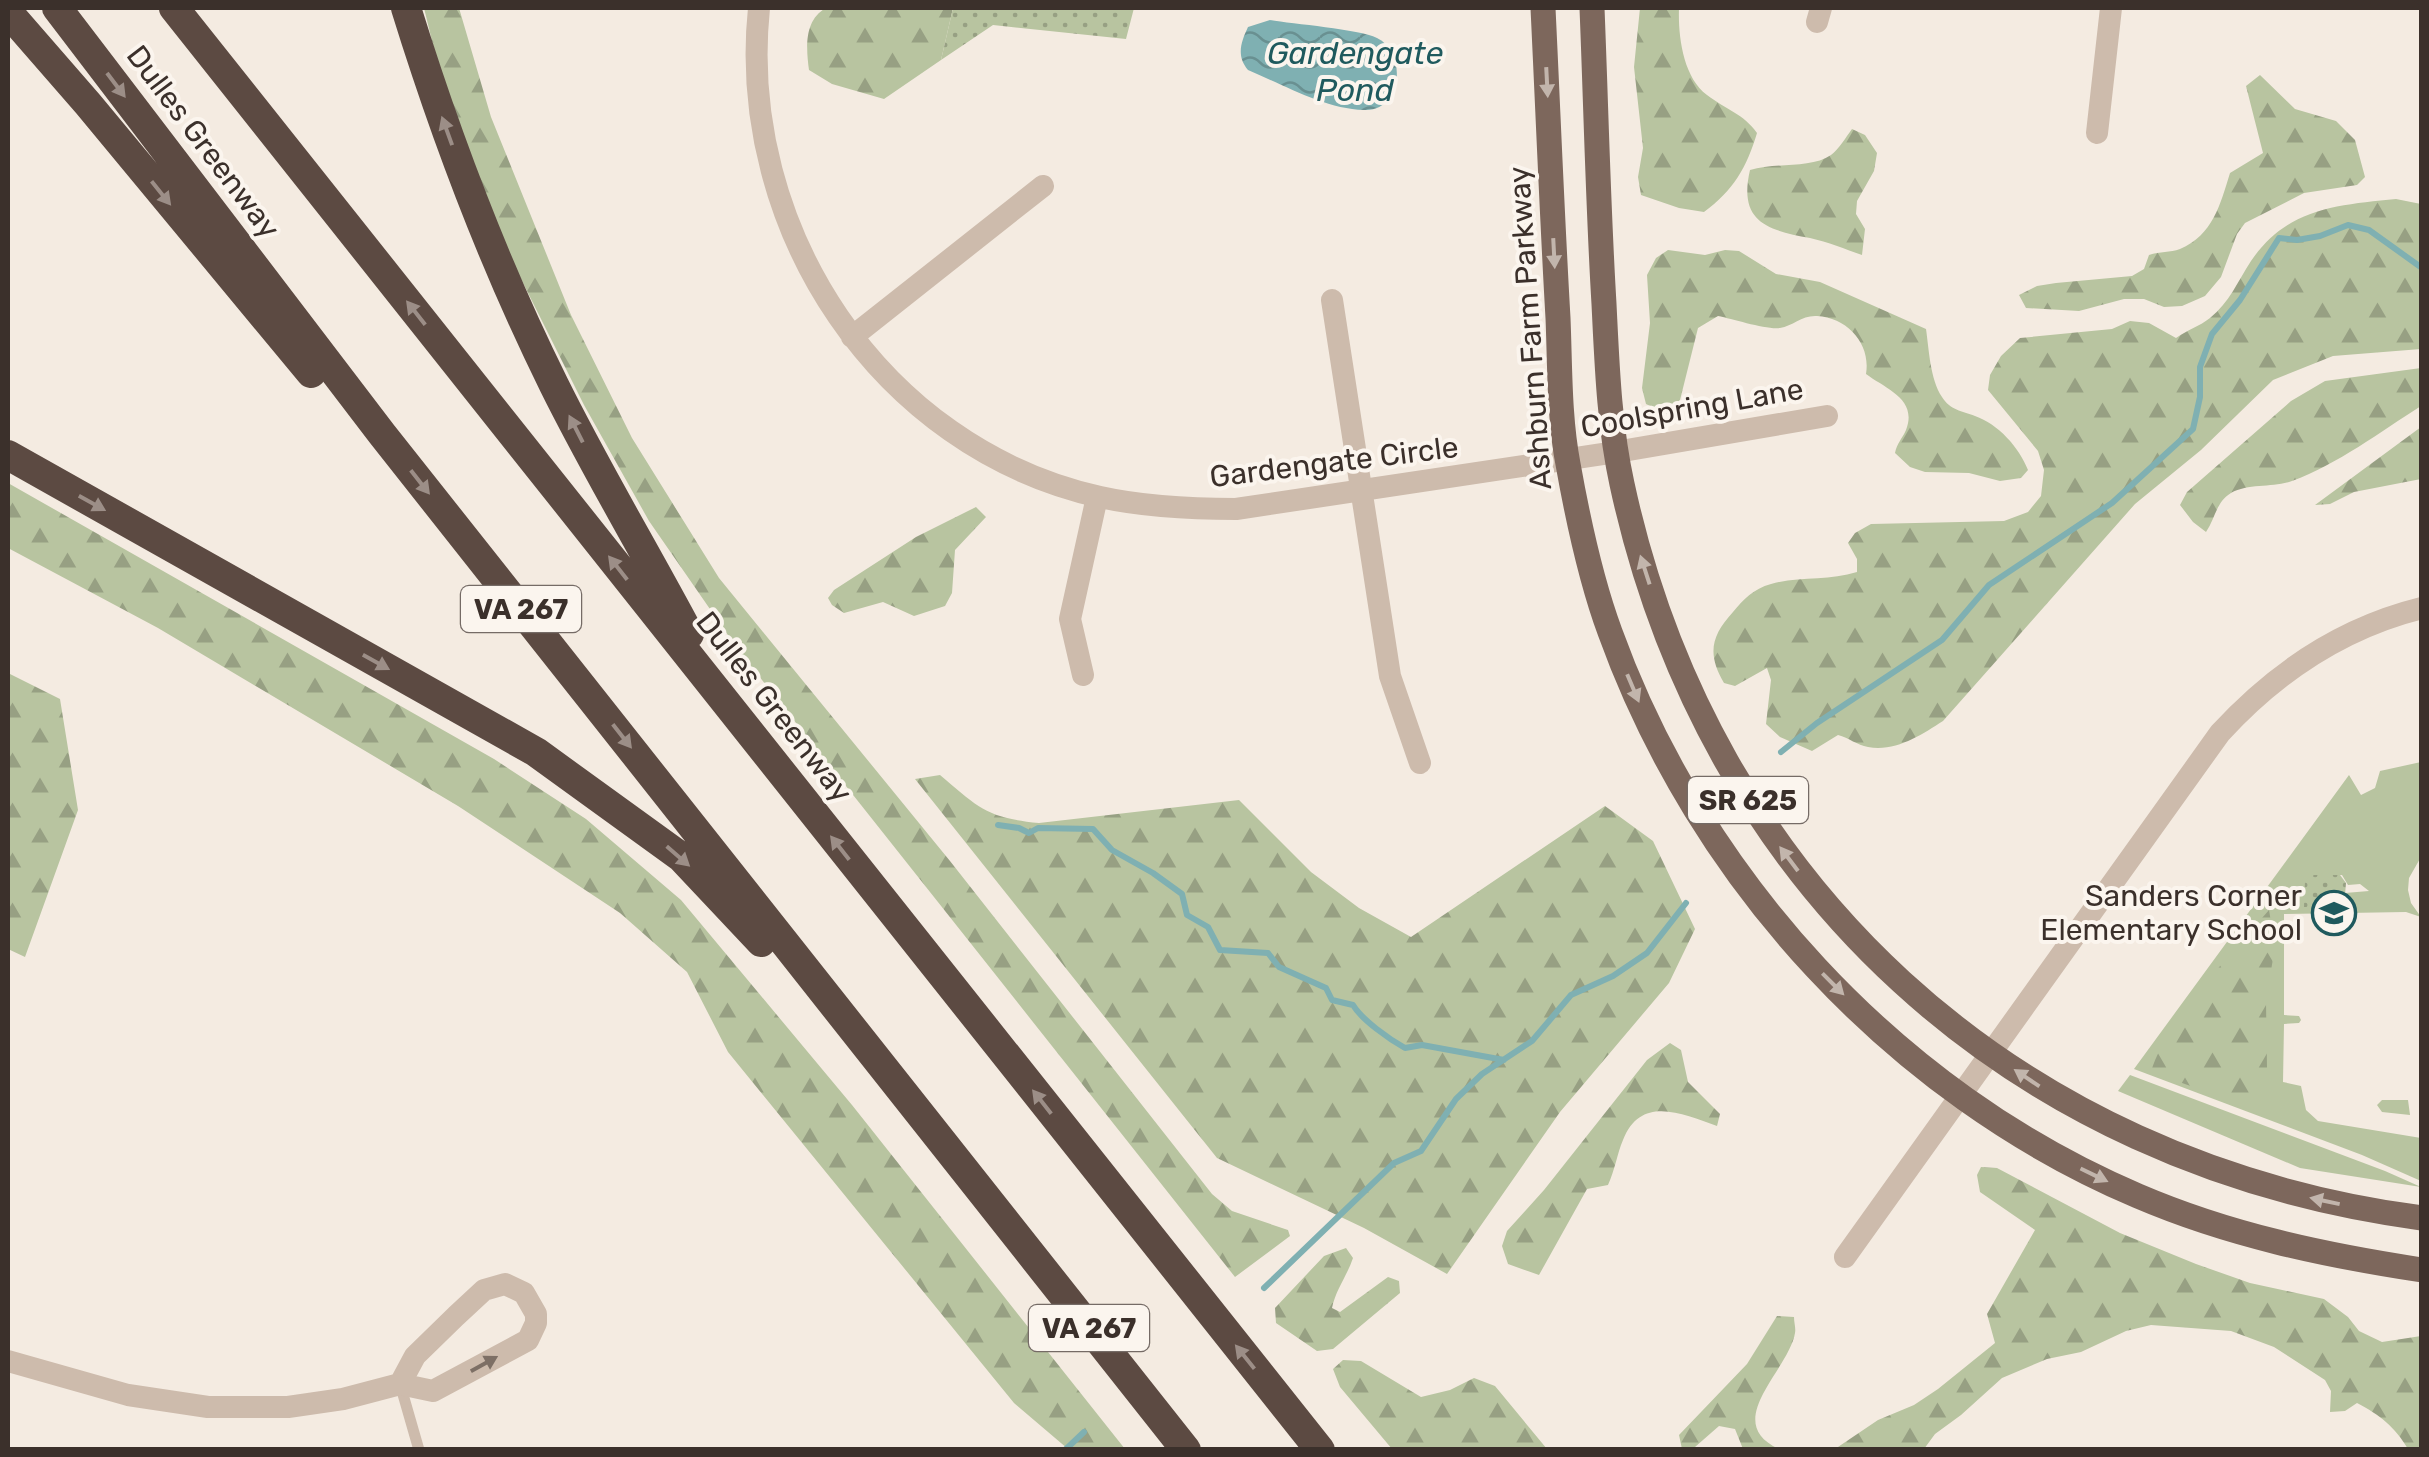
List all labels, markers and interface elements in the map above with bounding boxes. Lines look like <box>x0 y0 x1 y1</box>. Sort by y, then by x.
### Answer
water label: Gardengate Pond <box>1267 34 1444 109</box>
street label: Dulles Greenway <box>119 38 287 246</box>
one-way arrow <box>1539 66 1555 98</box>
one-way arrow <box>106 72 126 98</box>
one-way arrow <box>439 115 454 145</box>
street label: Ashburn Farm Parkway <box>1501 165 1559 491</box>
one-way arrow <box>150 181 171 206</box>
one-way arrow <box>1546 238 1562 269</box>
one-way arrow <box>406 301 427 327</box>
street label: Coolspring Lane <box>1578 371 1806 445</box>
one-way arrow <box>568 414 585 443</box>
street label: Gardengate Circle <box>1208 429 1460 495</box>
one-way arrow <box>409 469 430 495</box>
one-way arrow <box>78 494 107 511</box>
one-way arrow <box>1636 554 1651 584</box>
one-way arrow <box>609 555 629 581</box>
road number: VA 267 <box>461 586 581 632</box>
street label: Dulles Greenway <box>688 604 860 810</box>
one-way arrow <box>361 653 390 670</box>
one-way arrow <box>1625 673 1641 702</box>
one-way arrow <box>611 724 632 749</box>
road number: SR 625 <box>1688 777 1808 823</box>
one-way arrow <box>830 835 851 860</box>
one-way arrow <box>665 845 690 867</box>
one-way arrow <box>1780 846 1799 872</box>
place label: Sanders Corner Elementary School <box>2040 878 2303 948</box>
school or university icon: Sanders Corner Elementary School <box>2311 890 2357 936</box>
one-way arrow <box>1821 972 1844 996</box>
one-way arrow <box>2013 1069 2040 1088</box>
one-way arrow <box>1032 1090 1053 1115</box>
one-way arrow <box>2080 1166 2109 1183</box>
one-way arrow <box>2310 1193 2341 1209</box>
road number: VA 267 <box>1029 1305 1149 1351</box>
one-way arrow <box>1234 1344 1256 1369</box>
one-way arrow <box>470 1356 499 1373</box>

